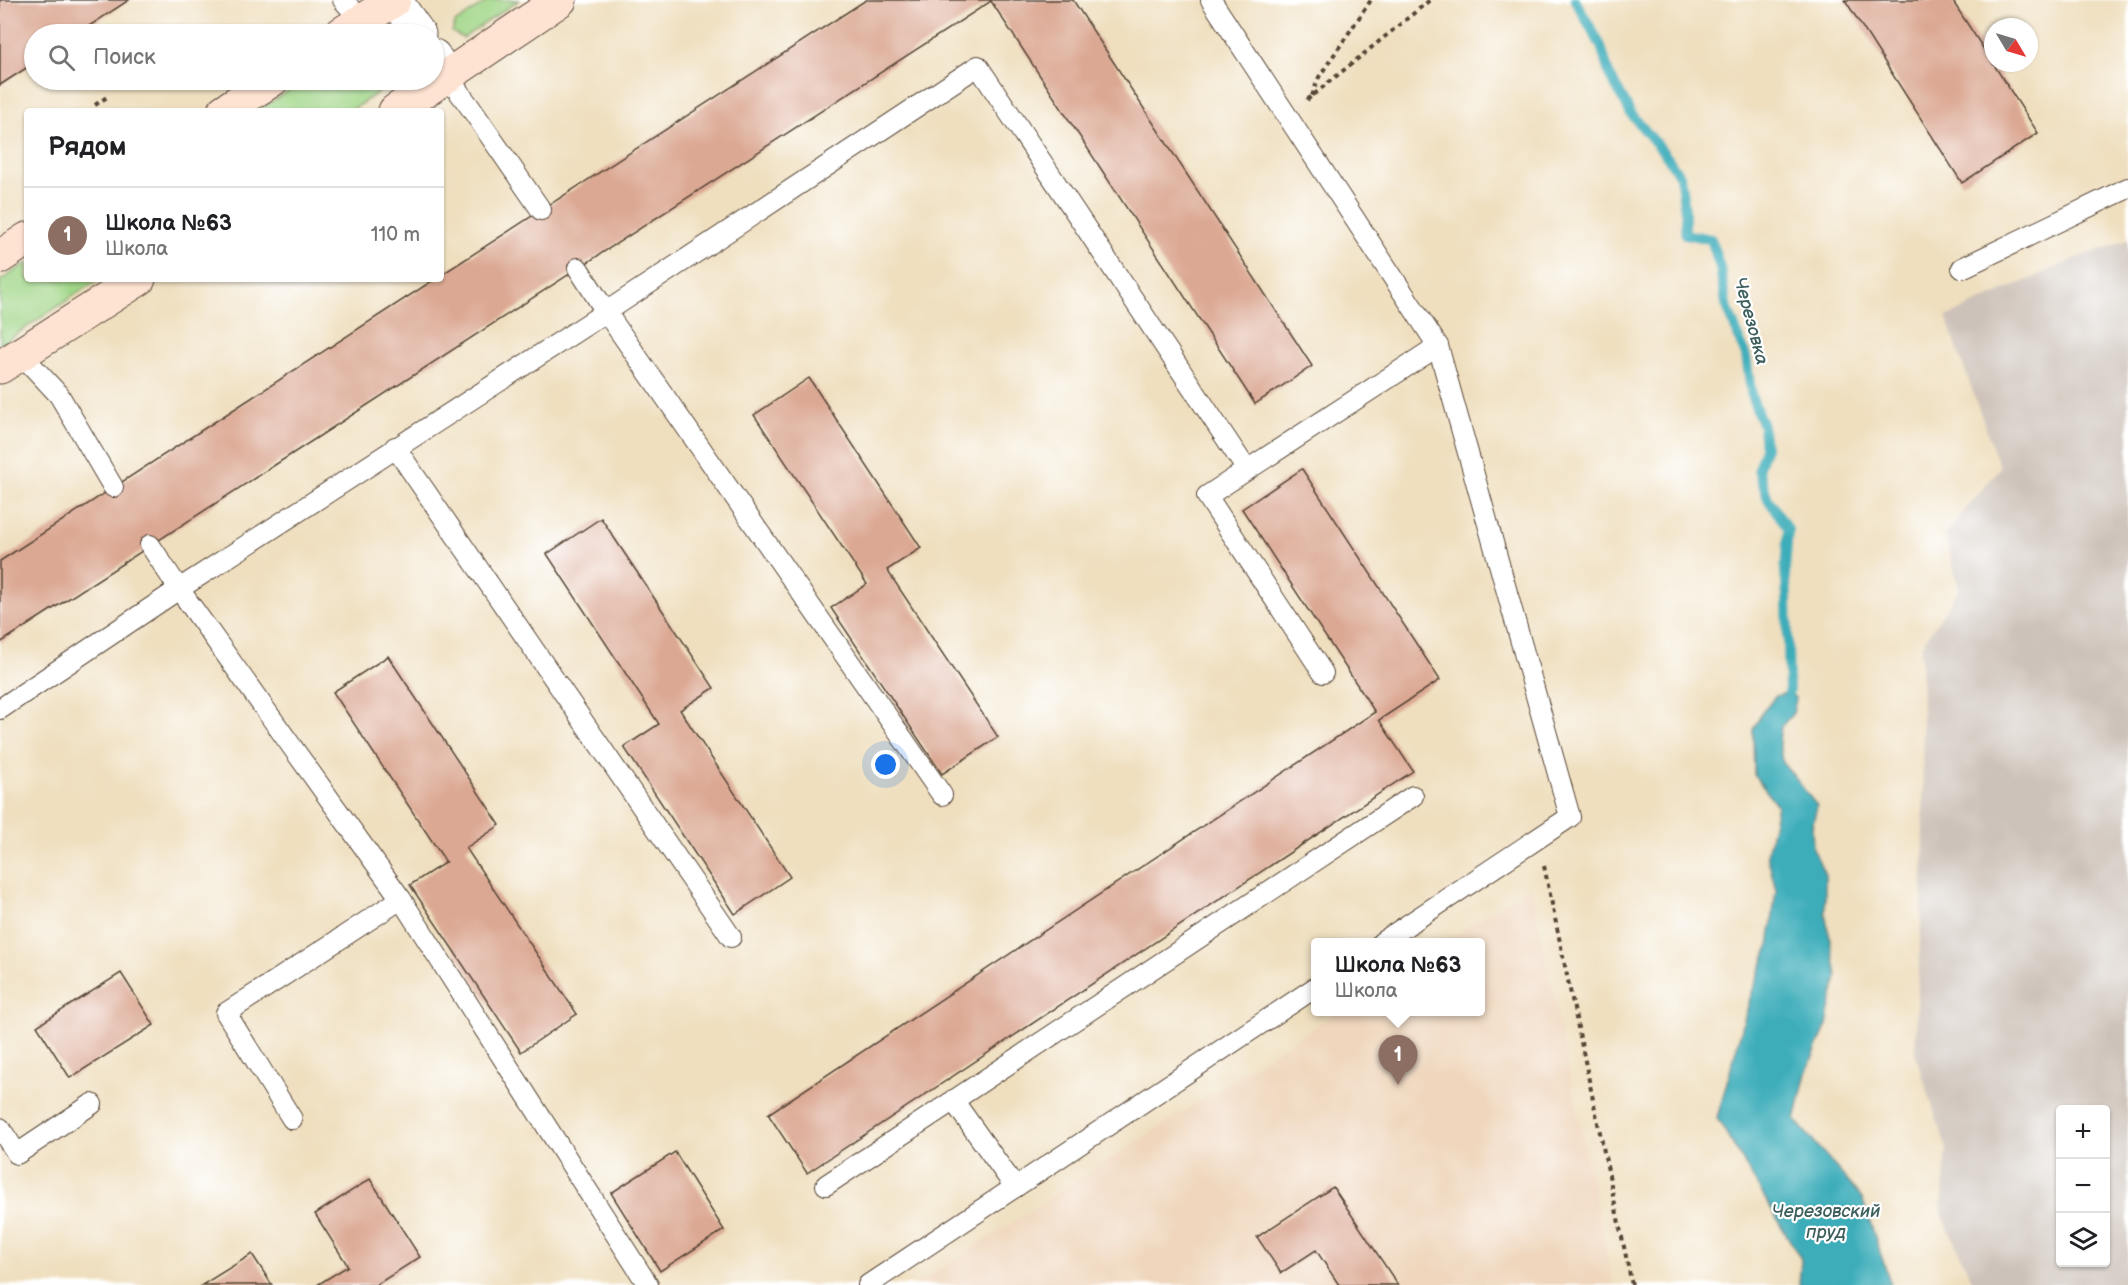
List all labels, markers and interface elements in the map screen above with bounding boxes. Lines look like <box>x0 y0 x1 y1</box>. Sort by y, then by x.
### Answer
north arrow <box>1984 18 2038 72</box>
search box <box>24 24 444 90</box>
icon: search <box>45 41 78 74</box>
text: Поиск <box>93 44 156 71</box>
text: Рядом <box>48 132 126 163</box>
text: Школа №63 <box>105 210 232 237</box>
text: 1 <box>63 223 72 247</box>
text: 110 m <box>371 223 420 247</box>
text: Школа <box>105 237 168 261</box>
water label: Черезовка <box>1729 275 1773 367</box>
your location <box>871 750 900 779</box>
popup <box>1311 938 1485 1016</box>
text: Школа №63 <box>1335 952 1461 979</box>
text: Школа <box>1335 979 1398 1003</box>
pin: 1 <box>1378 1036 1418 1085</box>
map controls <box>2056 1105 2110 1267</box>
button: + <box>2056 1105 2110 1159</box>
button: − <box>2056 1159 2110 1213</box>
water label: Черезовский пруд <box>1772 1201 1880 1243</box>
button: layers <box>2056 1213 2110 1267</box>

